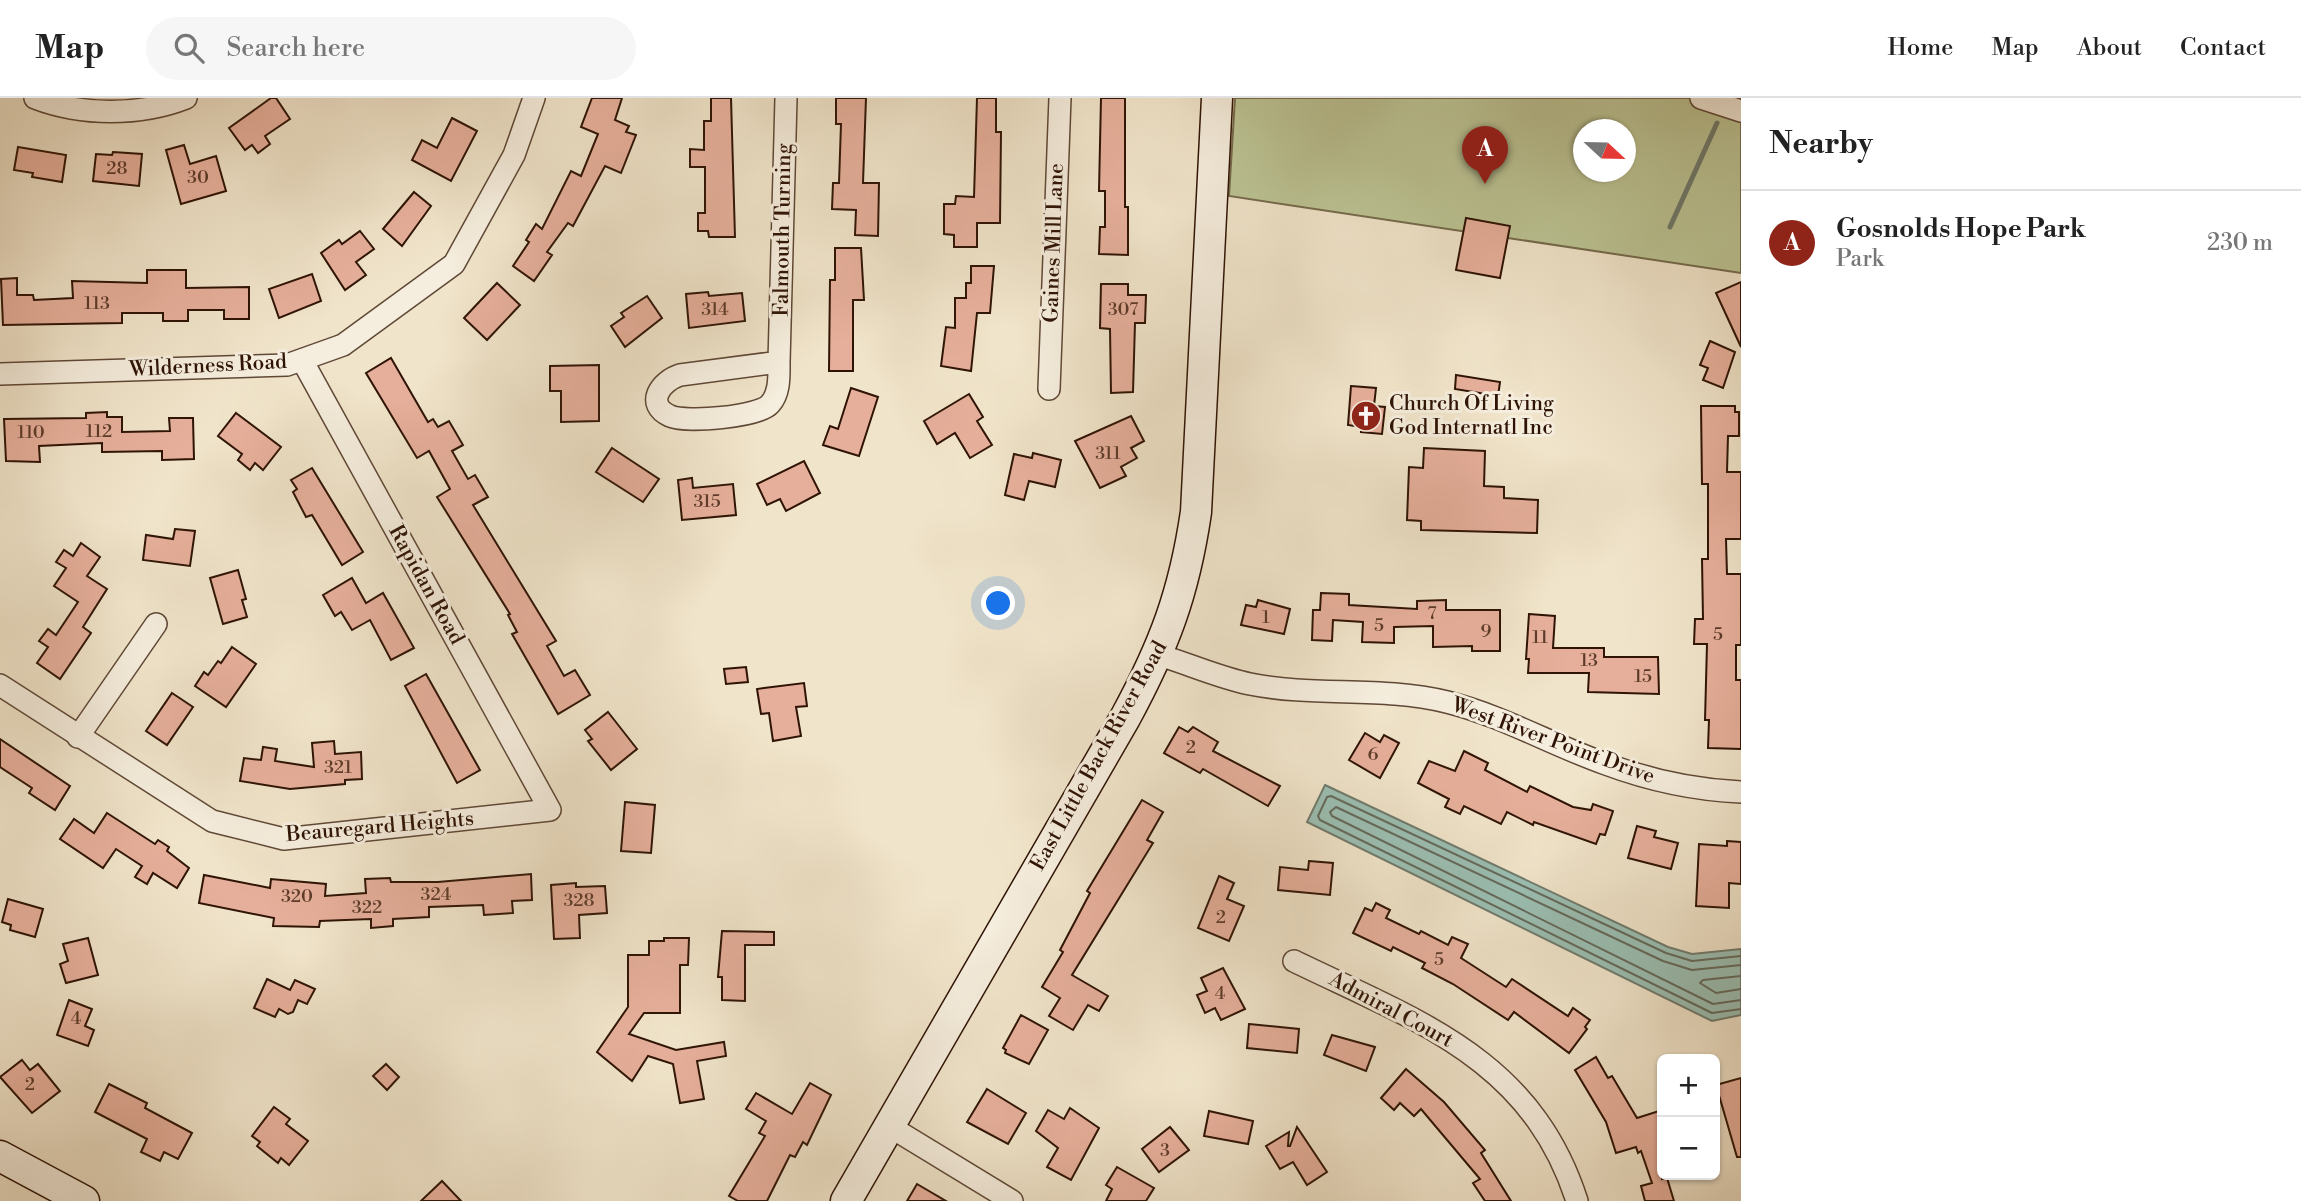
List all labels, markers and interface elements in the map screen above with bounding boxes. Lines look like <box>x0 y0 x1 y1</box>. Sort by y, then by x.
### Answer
search box <box>146 17 636 80</box>
text: Map <box>35 28 104 69</box>
icon: search <box>170 29 208 67</box>
text: Search here <box>226 32 365 64</box>
text: Home <box>1888 33 1953 63</box>
text: Map <box>1991 33 2039 63</box>
text: About <box>2077 33 2142 63</box>
text: Contact <box>2180 33 2266 63</box>
north arrow <box>1573 119 1636 182</box>
text: Nearby <box>1769 125 1873 163</box>
pin: A <box>1462 126 1508 184</box>
street label: Falmouth Turning <box>768 143 798 317</box>
house number: 28 <box>106 157 128 180</box>
street label: Gaines Mill Lane <box>1038 163 1070 323</box>
house number: 30 <box>187 166 209 189</box>
text: Gosnolds Hope Park <box>1836 213 2086 245</box>
text: A <box>1784 229 1800 257</box>
text: 230 m <box>2207 229 2273 257</box>
text: Park <box>1836 245 1884 273</box>
house number: 113 <box>84 292 110 315</box>
house number: 314 <box>701 298 729 321</box>
house number: 307 <box>1108 298 1138 321</box>
street label: Wilderness Road <box>127 349 288 383</box>
place label: Church Of Living God Internatl Inc <box>1389 391 1554 441</box>
church icon: Church Of Living God Internatl Inc <box>1349 399 1383 433</box>
house number: 112 <box>86 420 112 443</box>
house number: 110 <box>17 421 45 444</box>
house number: 311 <box>1095 442 1121 465</box>
house number: 315 <box>693 490 721 513</box>
street label: Rapidan Road <box>382 521 470 649</box>
your location <box>981 586 1015 620</box>
house number: 7 <box>1427 602 1437 625</box>
house number: 1 <box>1262 606 1270 629</box>
house number: 5 <box>1374 614 1384 637</box>
house number: 9 <box>1481 620 1492 643</box>
house number: 5 <box>1713 623 1723 646</box>
house number: 11 <box>1532 626 1548 649</box>
street label: East Little Back River Road <box>1025 637 1173 875</box>
house number: 13 <box>1580 649 1598 672</box>
house number: 15 <box>1634 665 1652 688</box>
street label: West River Point Drive <box>1447 692 1658 790</box>
house number: 2 <box>1186 736 1196 759</box>
house number: 6 <box>1368 743 1379 766</box>
house number: 321 <box>324 756 352 779</box>
street label: Beauregard Heights <box>284 806 475 848</box>
house number: 324 <box>420 883 452 906</box>
house number: 320 <box>281 885 313 908</box>
house number: 328 <box>563 889 595 912</box>
house number: 322 <box>352 896 382 919</box>
house number: 2 <box>1216 906 1226 929</box>
house number: 5 <box>1434 948 1444 971</box>
street label: Admiral Court <box>1324 966 1458 1054</box>
house number: 4 <box>1215 982 1226 1005</box>
house number: 4 <box>71 1007 82 1030</box>
map controls <box>1657 1054 1720 1180</box>
button: + <box>1657 1054 1720 1117</box>
house number: 2 <box>25 1073 35 1096</box>
button: − <box>1657 1117 1720 1180</box>
house number: 3 <box>1160 1139 1170 1162</box>

